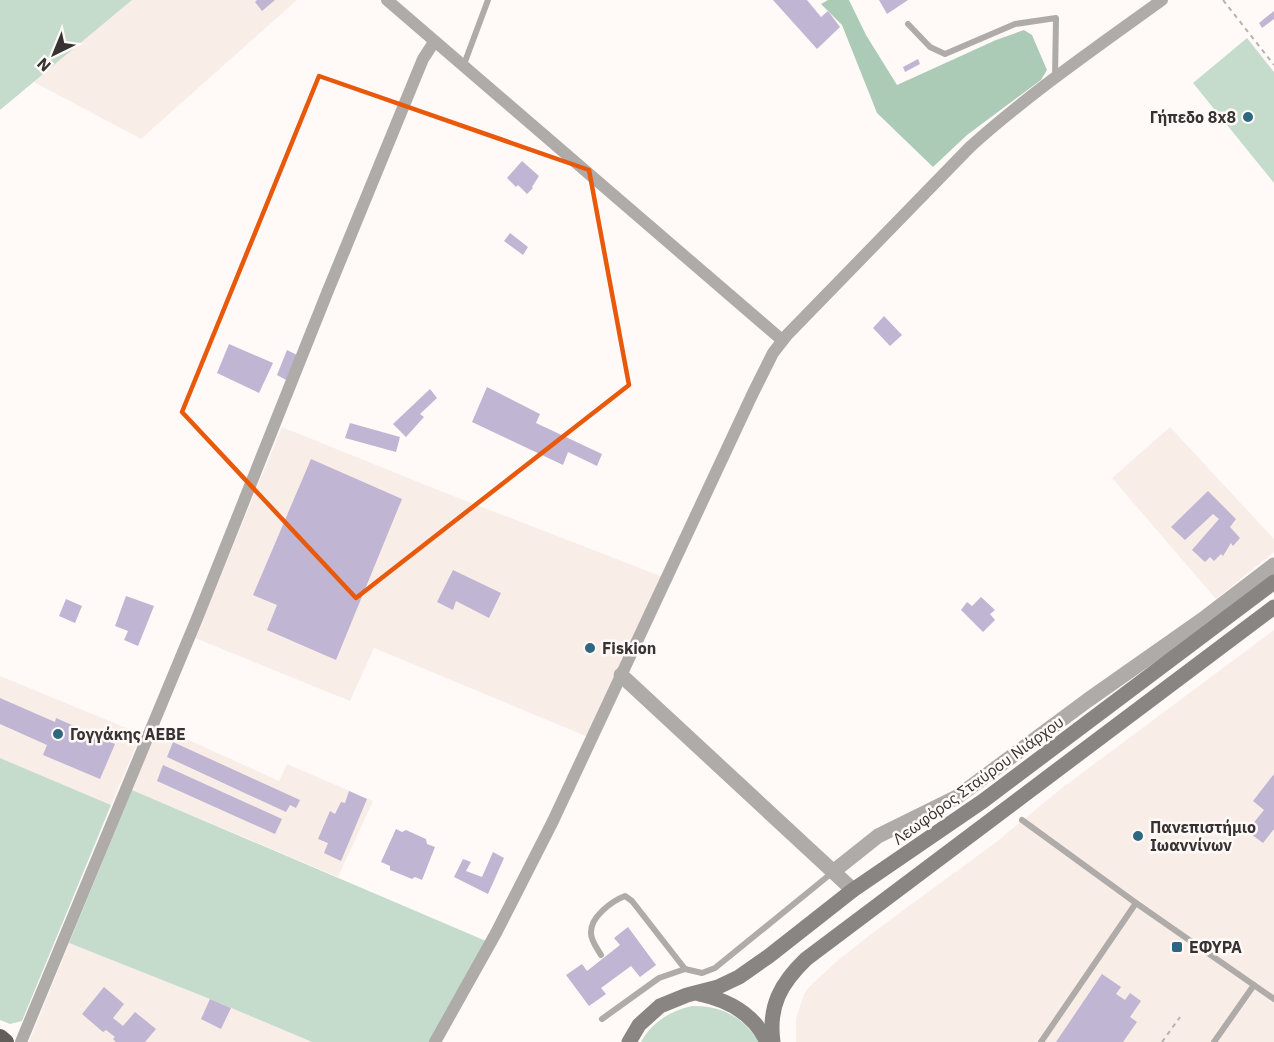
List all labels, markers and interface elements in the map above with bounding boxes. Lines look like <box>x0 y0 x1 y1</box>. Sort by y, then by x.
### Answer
north arrow <box>24 24 84 84</box>
text: N <box>33 54 55 76</box>
place label: Γήπεδο 8x8 <box>1150 107 1236 127</box>
marker: Γήπεδο 8x8 <box>1241 110 1255 124</box>
place label: Fiskion <box>602 638 656 658</box>
marker: Fiskion <box>583 641 597 655</box>
street label: Λεωφόρος Σταύρου Νιάρχου <box>889 711 1067 849</box>
place label: Γογγάκης ΑΕΒΕ <box>70 724 186 744</box>
marker: Γογγάκης ΑΕΒΕ <box>51 727 65 741</box>
place label: Πανεπιστήμιο Ιωαννίνων <box>1150 817 1256 855</box>
marker: Πανεπιστήμιο Ιωαννίνων <box>1131 829 1145 843</box>
place label: ΕΦΥΡΑ <box>1189 937 1242 957</box>
marker: ΕΦΥΡΑ <box>1170 940 1184 954</box>

